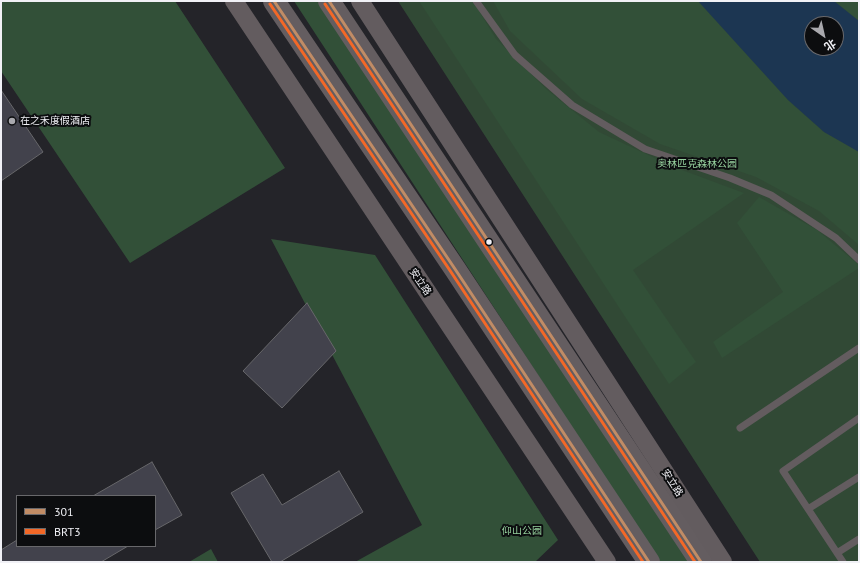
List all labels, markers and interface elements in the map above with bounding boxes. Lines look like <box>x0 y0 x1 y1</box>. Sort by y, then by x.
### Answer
north arrow <box>804 16 844 56</box>
text: 北 <box>822 36 839 54</box>
place label: 在之禾度假酒店 <box>20 115 90 127</box>
marker: 在之禾度假酒店 <box>7 116 17 126</box>
park label: 奥林匹克森林公园 <box>657 158 737 170</box>
unlabelled marker <box>484 237 494 247</box>
street label: 安立路 <box>407 266 433 298</box>
street label: 安立路 <box>659 467 685 499</box>
legend <box>16 495 156 547</box>
text: 301 <box>54 504 74 519</box>
text: BRT3 <box>54 524 81 539</box>
park label: 仰山公园 <box>502 525 542 537</box>

